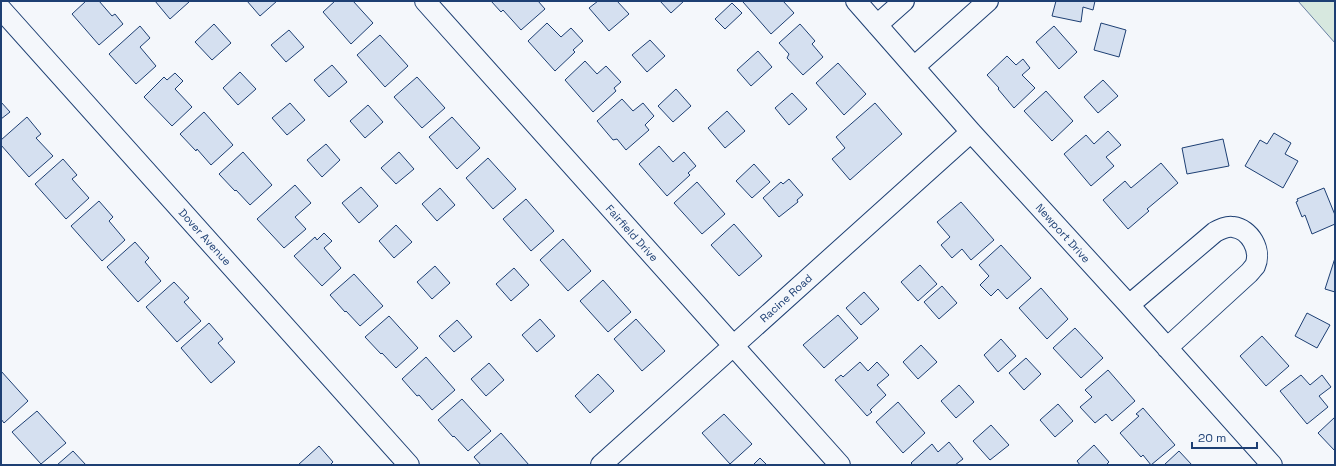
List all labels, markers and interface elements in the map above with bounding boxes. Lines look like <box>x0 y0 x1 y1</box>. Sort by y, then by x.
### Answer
street label: Newport Drive <box>1033 201 1093 265</box>
street label: Fairfield Drive <box>603 202 661 264</box>
street label: Dover Avenue <box>176 206 234 268</box>
street label: Racine Road <box>757 271 815 325</box>
scale bar <box>1192 424 1257 450</box>
text: 20 m <box>1198 430 1226 446</box>

